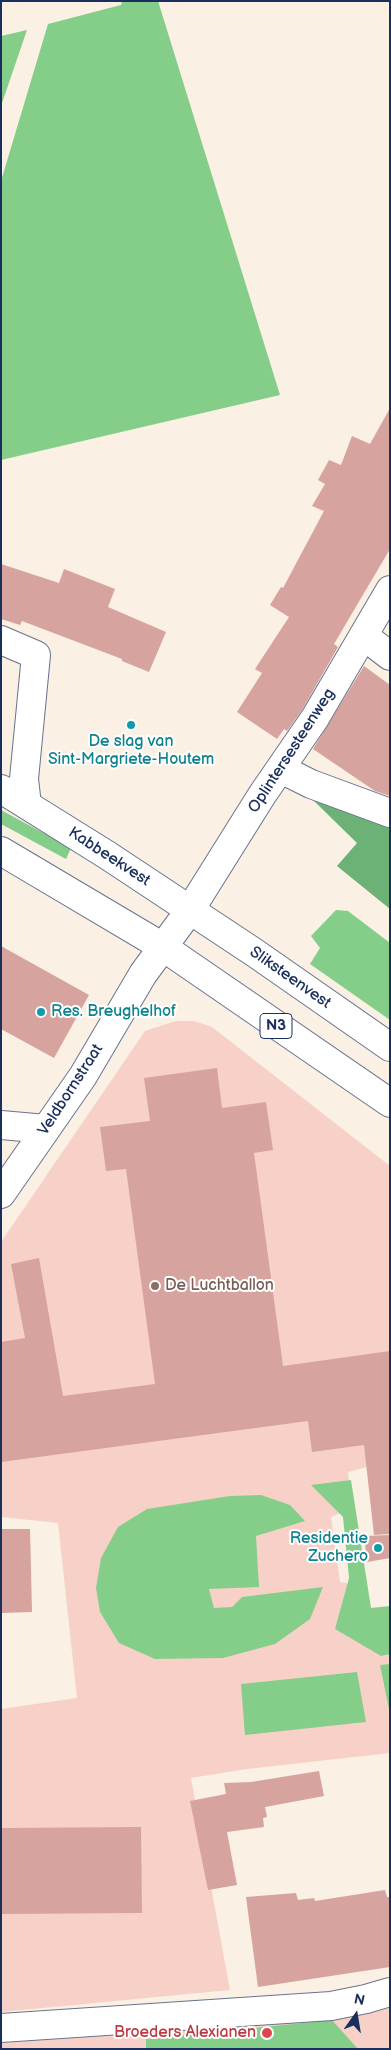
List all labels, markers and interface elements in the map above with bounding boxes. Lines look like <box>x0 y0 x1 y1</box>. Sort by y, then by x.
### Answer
street label: Oplintersesteenweg <box>245 685 339 817</box>
marker: De slag van Sint-Margriete-Houtem <box>125 719 137 731</box>
place label: De slag van Sint-Margriete-Houtem <box>48 732 214 770</box>
street label: Kabbeekvest <box>64 823 154 891</box>
street label: Sliksteenvest <box>246 943 334 1013</box>
place label: Res. Breughelhof <box>51 1002 176 1022</box>
marker: Res. Breughelhof <box>35 1006 47 1018</box>
road number: N3 <box>260 1014 292 1038</box>
street label: Veldbornstraat <box>34 1041 108 1139</box>
place label: De Luchtballon <box>165 1276 274 1296</box>
marker: De Luchtballon <box>149 1280 161 1292</box>
place label: Residentie Zuchero <box>290 1529 368 1567</box>
marker: Residentie Zuchero <box>372 1542 384 1554</box>
north arrow <box>331 1990 381 2040</box>
text: N <box>352 1990 367 2009</box>
place label: Broeders Alexianen <box>114 2023 256 2043</box>
marker: Broeders Alexianen <box>260 2026 274 2040</box>

